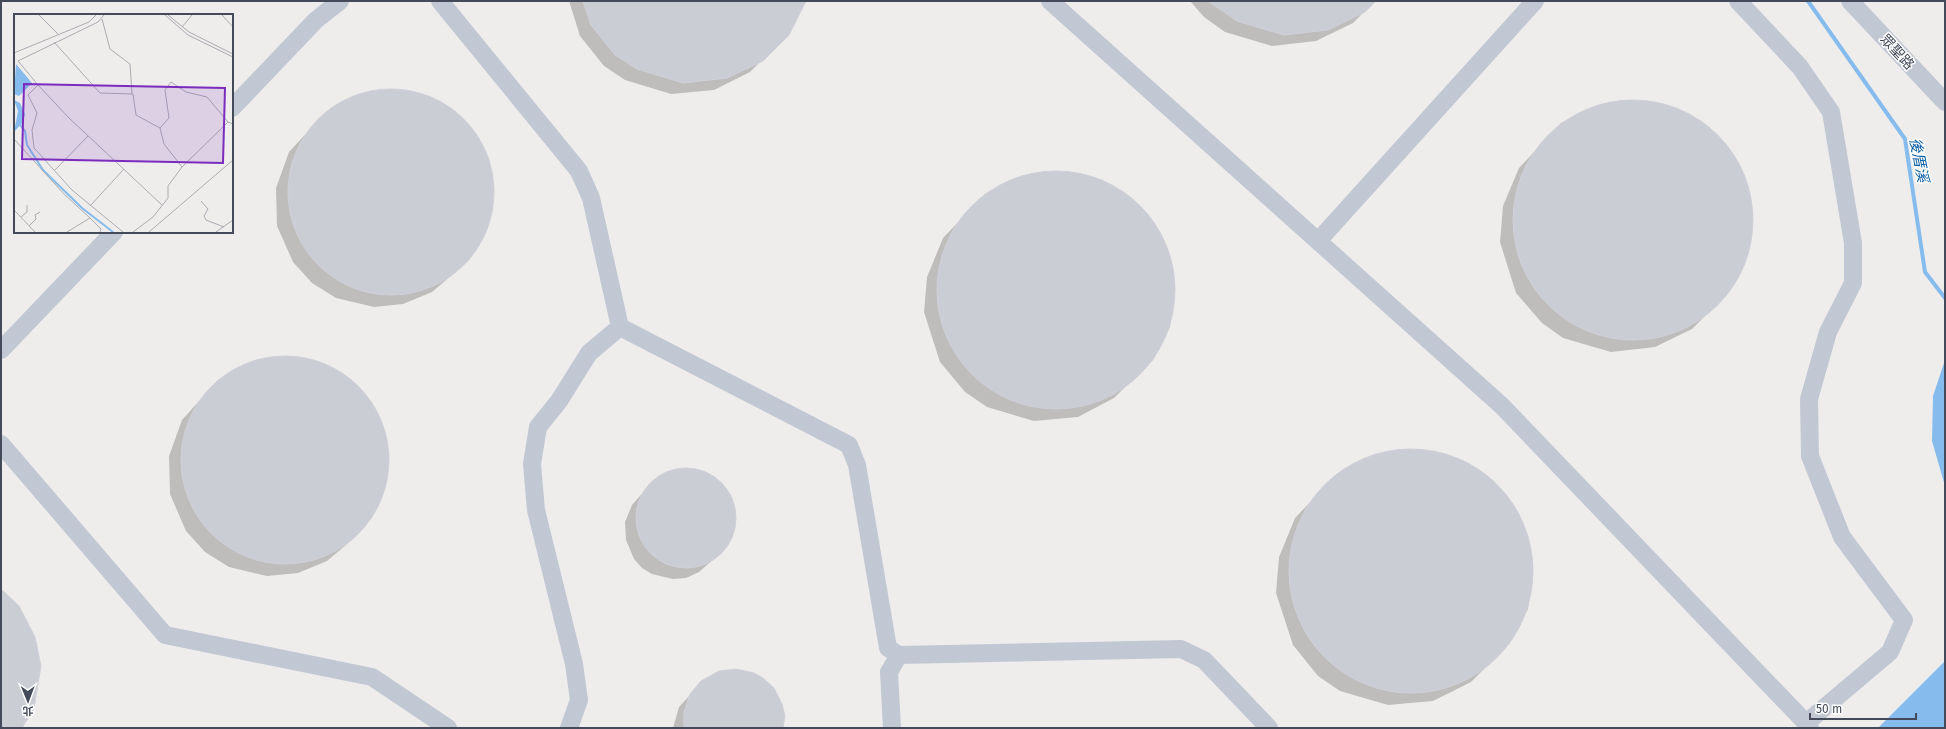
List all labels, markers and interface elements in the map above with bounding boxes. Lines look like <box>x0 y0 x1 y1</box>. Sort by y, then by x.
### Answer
inset map <box>14 14 233 233</box>
street label: 眾聖路 <box>1876 31 1918 73</box>
water label: 後厝溪 <box>1906 136 1933 186</box>
north arrow <box>8 681 48 721</box>
scale bar <box>1810 695 1916 721</box>
text: 50 m <box>1816 702 1842 716</box>
text: 北 <box>23 704 34 717</box>

